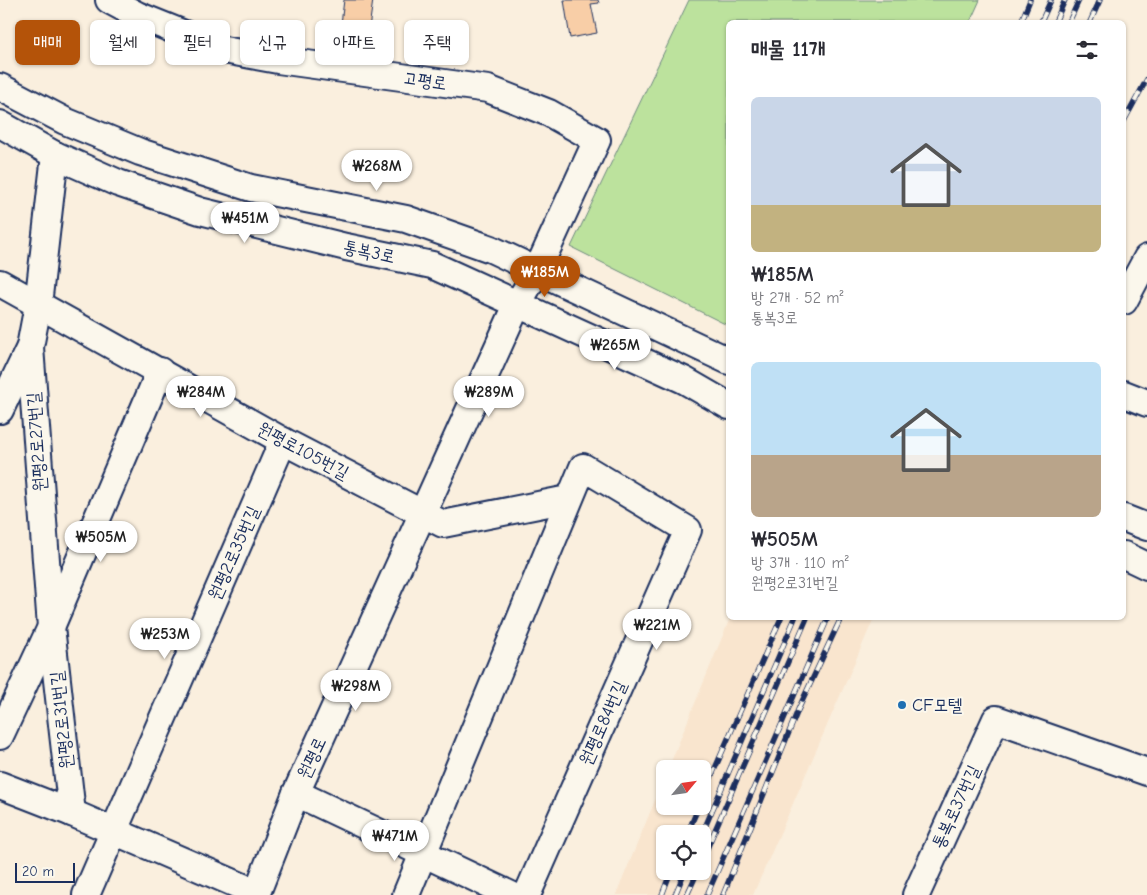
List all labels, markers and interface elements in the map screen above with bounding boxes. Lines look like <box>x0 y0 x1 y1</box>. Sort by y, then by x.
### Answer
chip: 매매 <box>15 20 80 65</box>
chip: 월세 <box>90 20 155 65</box>
chip: 필터 <box>165 20 230 65</box>
chip: 신규 <box>240 20 305 65</box>
chip: 아파트 <box>315 20 394 65</box>
chip: 주택 <box>404 20 469 65</box>
icon: filters <box>1073 36 1101 64</box>
text: 매물 11개 <box>751 37 826 61</box>
street label: 고평로 <box>402 68 448 94</box>
icon: home <box>881 130 971 220</box>
pin: ₩268M <box>342 150 412 192</box>
text: ₩268M <box>352 157 402 175</box>
pin: ₩451M <box>210 202 280 244</box>
text: ₩451M <box>221 209 269 227</box>
street label: 통복3로 <box>341 236 397 268</box>
pin: ₩185M <box>510 256 580 298</box>
text: ₩185M <box>751 262 814 286</box>
text: ₩185M <box>521 263 569 281</box>
text: 방 2개 · 52 m² <box>751 289 844 307</box>
text: 통복3로 <box>751 309 798 327</box>
pin: ₩265M <box>580 328 650 371</box>
text: ₩265M <box>590 336 640 354</box>
pin: ₩284M <box>166 376 236 418</box>
pin: ₩289M <box>454 376 524 418</box>
text: ₩284M <box>177 383 225 401</box>
text: ₩289M <box>464 383 514 401</box>
street label: 원평2로27번길 <box>23 391 51 492</box>
icon: home <box>881 395 971 485</box>
street label: 원평로105번길 <box>254 418 353 484</box>
street label: 원평2로35번길 <box>204 502 264 603</box>
pin: ₩505M <box>66 520 136 563</box>
text: ₩505M <box>751 527 818 551</box>
text: ₩505M <box>76 528 126 546</box>
text: 방 3개 · 110 m² <box>751 554 849 572</box>
text: 원평2로31번길 <box>751 574 838 592</box>
pin: ₩221M <box>622 608 692 651</box>
text: ₩221M <box>633 616 681 634</box>
pin: ₩253M <box>130 618 200 660</box>
text: ₩253M <box>140 625 190 643</box>
street label: 원평2로31번길 <box>46 670 78 770</box>
pin: ₩298M <box>321 670 391 712</box>
text: ₩298M <box>331 677 381 695</box>
street label: 원평로84번길 <box>575 677 631 769</box>
place label: CF모텔 <box>912 695 962 716</box>
marker: CF모텔 <box>896 699 908 711</box>
street label: 원평로 <box>293 734 331 782</box>
north arrow <box>656 760 711 815</box>
map controls <box>656 760 711 880</box>
street label: 통복로37번길 <box>927 761 985 852</box>
pin: ₩471M <box>360 820 430 862</box>
button: locate <box>656 825 711 880</box>
text: ₩471M <box>372 827 418 845</box>
scale bar <box>15 860 75 883</box>
text: 20 m <box>22 863 54 880</box>

